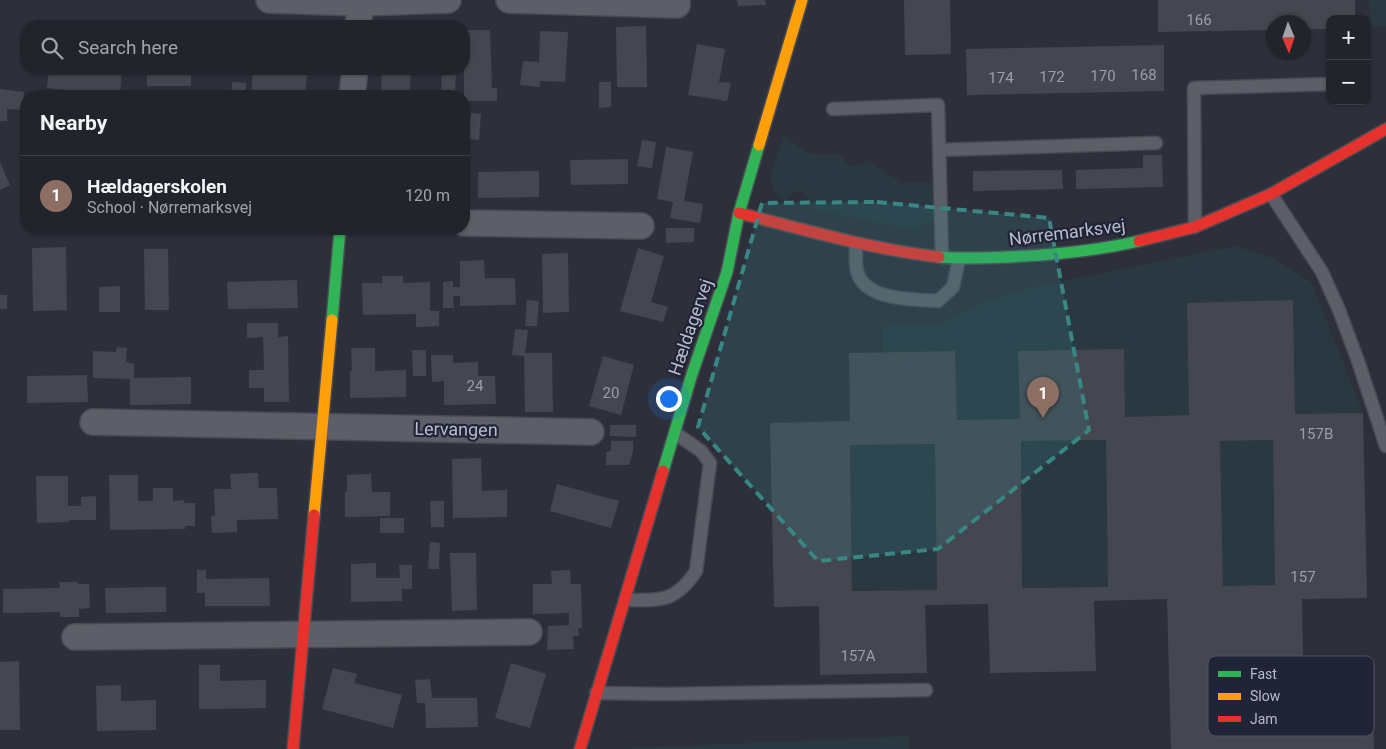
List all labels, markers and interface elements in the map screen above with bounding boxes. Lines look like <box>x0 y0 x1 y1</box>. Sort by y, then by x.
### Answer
house number: 166 <box>1186 11 1212 29</box>
north arrow <box>1266 15 1311 60</box>
map controls <box>1326 15 1371 105</box>
button: + <box>1326 15 1371 60</box>
search box <box>20 20 470 75</box>
icon: search <box>38 34 66 62</box>
text: Search here <box>78 36 178 59</box>
button: − <box>1326 60 1371 105</box>
house number: 168 <box>1131 66 1157 84</box>
house number: 170 <box>1090 67 1116 85</box>
house number: 172 <box>1039 68 1065 86</box>
house number: 174 <box>988 69 1014 87</box>
text: Nearby <box>40 111 107 135</box>
text: Hældagerskolen <box>87 175 227 198</box>
text: 1 <box>51 186 61 205</box>
text: 120 m <box>405 186 450 205</box>
text: School · Nørremarksvej <box>87 198 252 217</box>
street label: Nørremarksvej <box>1008 214 1126 250</box>
street label: Hældagervej <box>664 276 716 378</box>
house number: 24 <box>467 377 484 395</box>
pin: 1 <box>1027 377 1059 418</box>
house number: 20 <box>603 384 619 402</box>
your location <box>656 386 682 412</box>
street label: Lervangen <box>414 418 498 440</box>
house number: 157B <box>1299 425 1333 443</box>
house number: 157 <box>1290 568 1316 586</box>
house number: 157A <box>840 647 876 665</box>
legend <box>1208 656 1374 736</box>
text: Fast <box>1250 666 1277 682</box>
text: Slow <box>1250 688 1281 704</box>
text: Jam <box>1250 711 1278 727</box>

